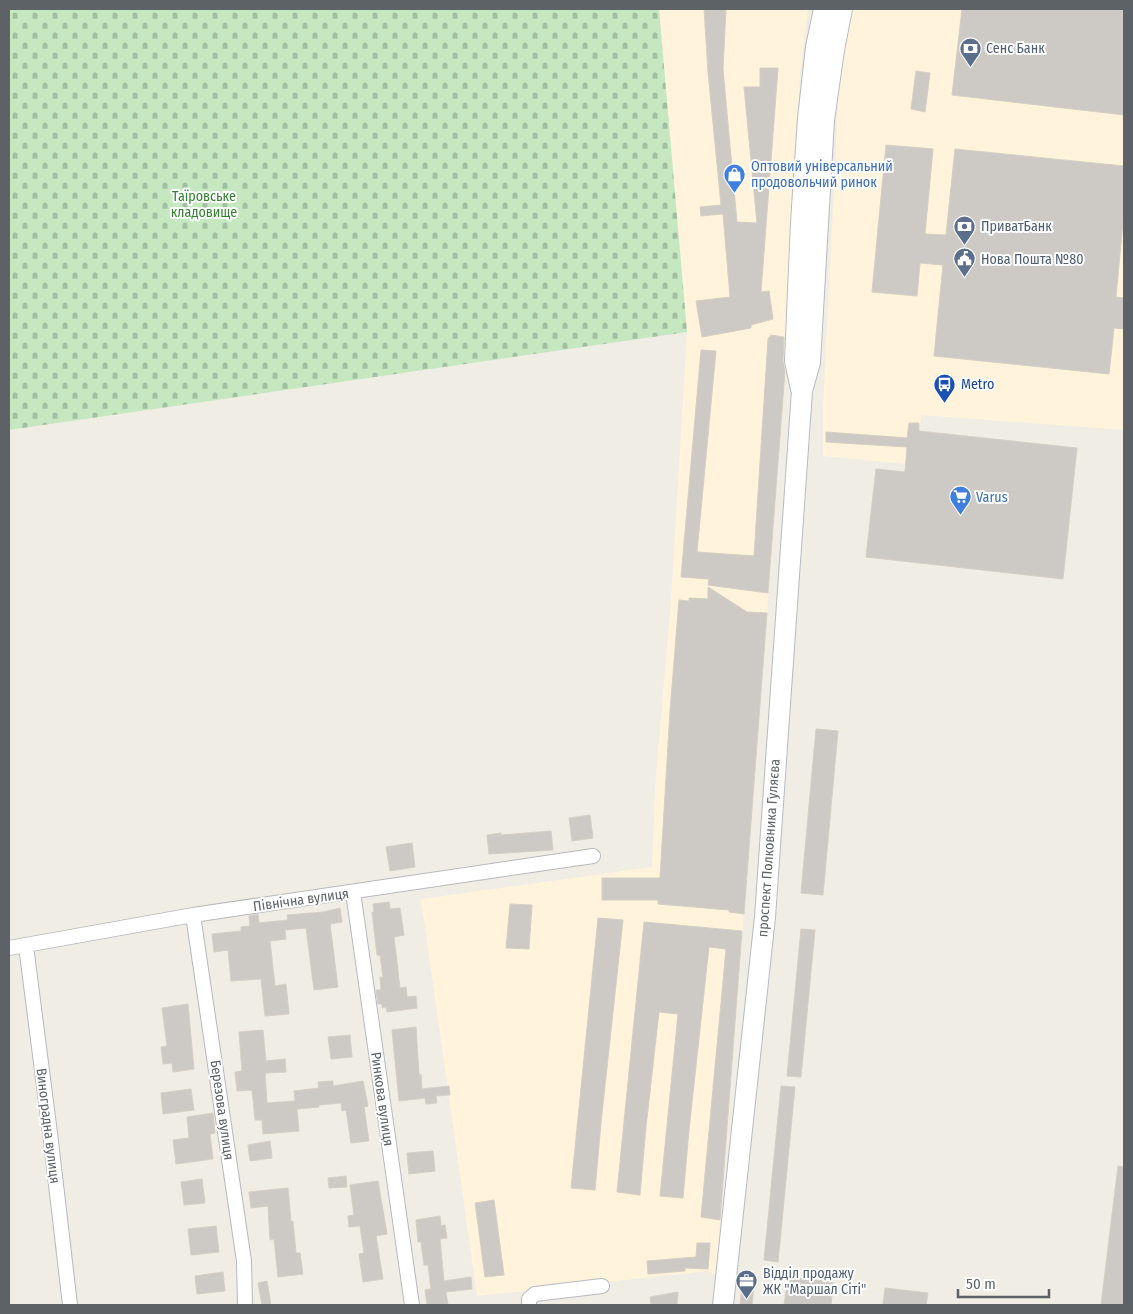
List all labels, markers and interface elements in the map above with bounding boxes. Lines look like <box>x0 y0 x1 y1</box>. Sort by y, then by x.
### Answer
bank icon: Сенс Банк <box>958 36 982 67</box>
place label: Сенс Банк <box>986 40 1045 57</box>
place label: Оптовий універсальний продовольчий ринок <box>751 158 893 191</box>
shop icon: Оптовий універсальний продовольчий ринок <box>723 162 747 193</box>
park label: Таїровське кладовище <box>171 188 237 221</box>
bank icon: ПриватБанк <box>953 214 977 245</box>
place label: ПриватБанк <box>981 218 1052 235</box>
public building icon: Нова Пошта №80 <box>953 247 977 278</box>
place label: Нова Пошта №80 <box>981 251 1083 268</box>
bus stop icon: Metro <box>933 372 957 403</box>
place label: Metro <box>961 376 994 393</box>
supermarket icon: Varus <box>948 485 972 516</box>
place label: Varus <box>976 489 1008 506</box>
street label: проспект Полковника Гуляєва <box>754 758 784 938</box>
street label: Північна вулиця <box>252 885 350 915</box>
street label: Ринкова вулиця <box>367 1051 397 1147</box>
street label: Березова вулиця <box>207 1059 237 1161</box>
street label: Виноградна вулиця <box>32 1067 64 1185</box>
place label: Відділ продажу ЖК "Маршал Сіті" <box>763 1265 866 1298</box>
scale bar <box>958 1266 1049 1298</box>
office icon: Відділ продажу ЖК "Маршал Сіті" <box>735 1269 759 1300</box>
text: 50 m <box>966 1275 996 1293</box>

